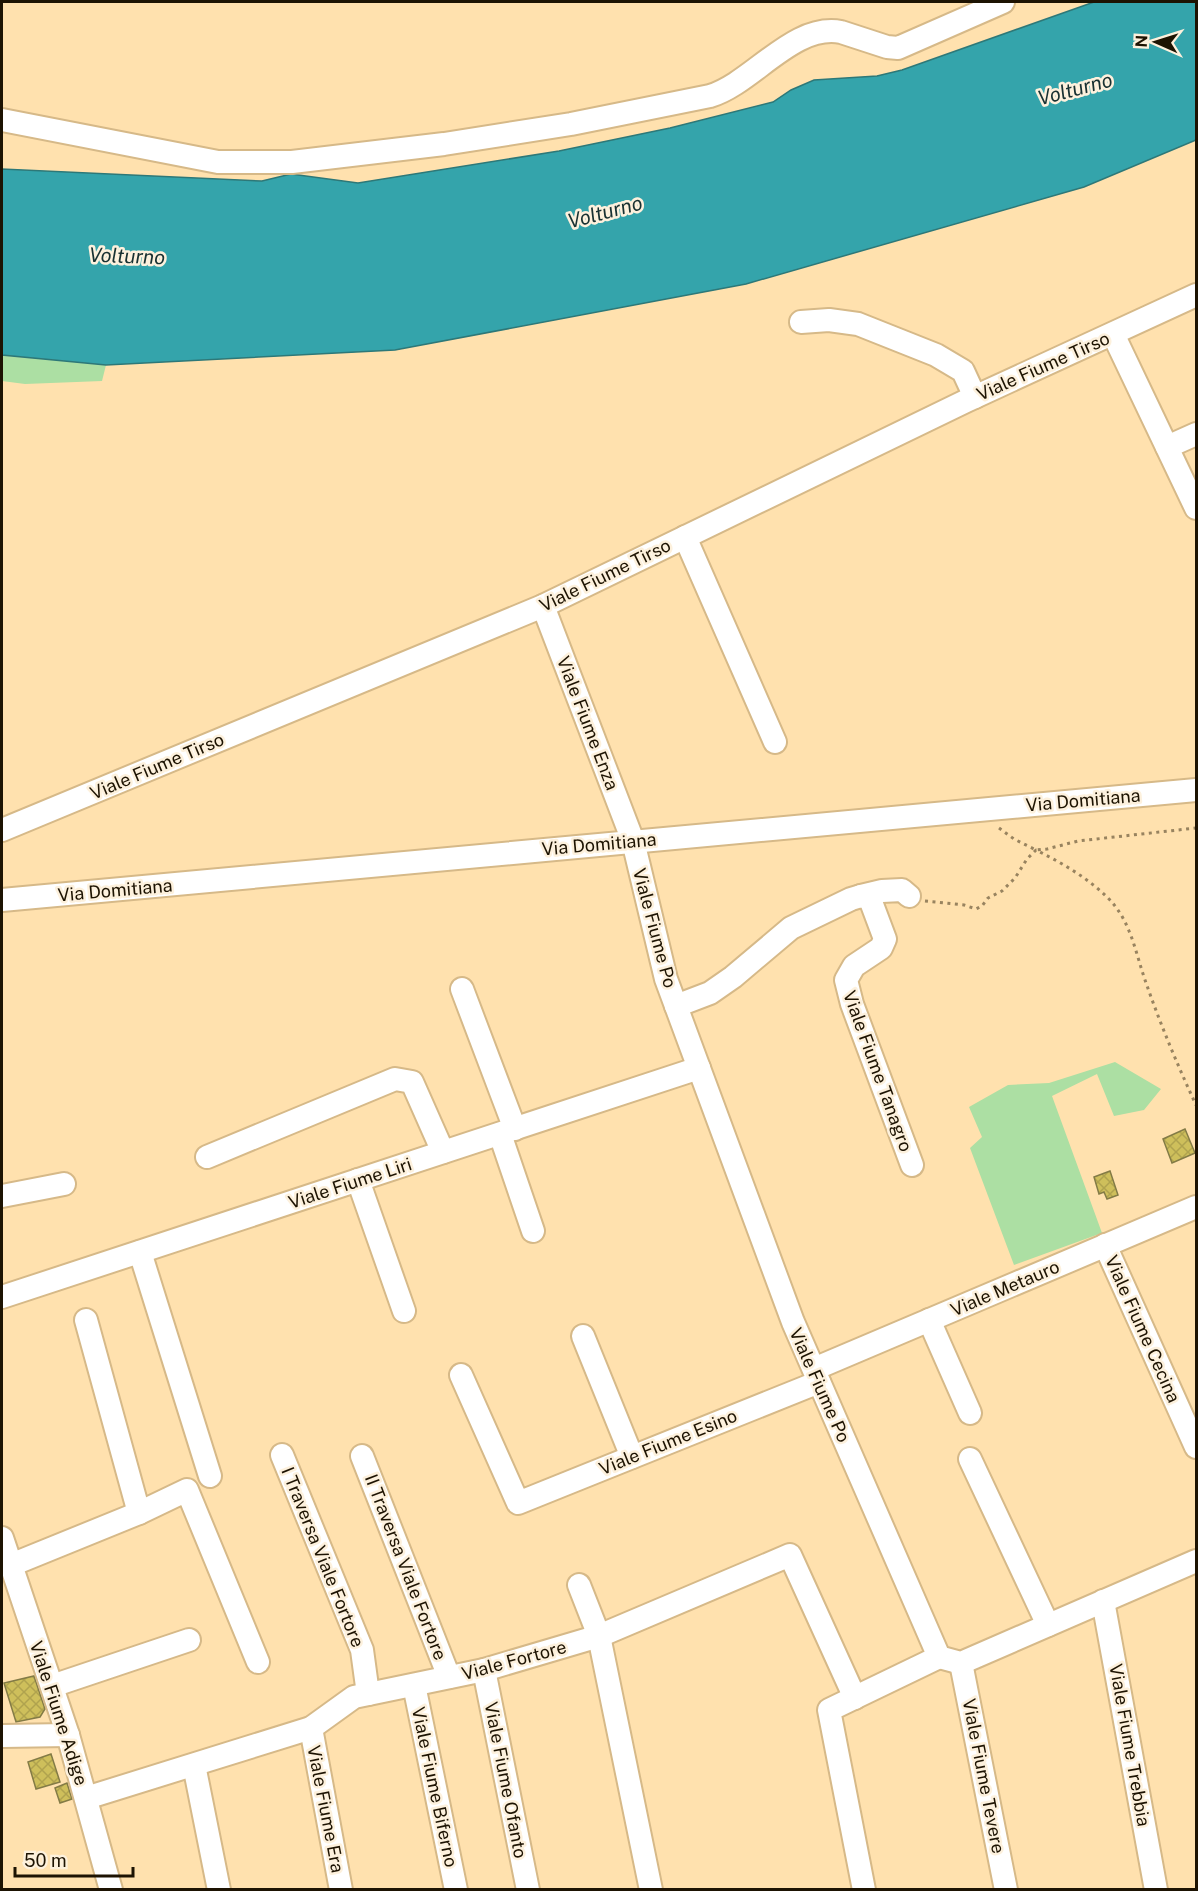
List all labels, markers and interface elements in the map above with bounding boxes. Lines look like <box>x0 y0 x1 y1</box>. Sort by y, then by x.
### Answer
north arrow <box>1126 12 1186 72</box>
text: N <box>1132 34 1151 48</box>
water label: Volturno <box>1035 68 1115 110</box>
water label: Volturno <box>565 191 645 233</box>
water label: Volturno <box>89 243 166 269</box>
street label: Viale Fiume Tirso <box>973 327 1113 405</box>
street label: Viale Fiume Tirso <box>536 534 674 616</box>
street label: Viale Fiume Enza <box>553 653 623 793</box>
street label: Viale Fiume Tirso <box>87 728 227 804</box>
street label: Via Domitiana <box>1025 785 1141 815</box>
street label: Via Domitiana <box>541 829 657 859</box>
street label: Viale Fiume Po <box>629 866 681 990</box>
street label: Via Domitiana <box>57 875 173 905</box>
street label: Viale Fiume Tanagro <box>839 988 917 1154</box>
street label: Viale Fiume Liri <box>286 1153 414 1213</box>
street label: Viale Fiume Cecina <box>1101 1252 1185 1406</box>
street label: Viale Metauro <box>947 1256 1063 1320</box>
street label: Viale Fiume Po <box>785 1324 855 1446</box>
street label: Viale Fiume Esino <box>596 1405 740 1479</box>
street label: I Traversa Viale Fortore <box>277 1464 369 1650</box>
street label: II Traversa Viale Fortore <box>361 1471 451 1663</box>
street label: Viale Fortore <box>459 1636 569 1684</box>
street label: Viale Fiume Adige <box>26 1638 92 1788</box>
street label: Viale Fiume Trebbia <box>1105 1662 1155 1828</box>
street label: Viale Fiume Tevere <box>959 1697 1009 1855</box>
street label: Viale Fiume Ofanto <box>481 1700 531 1860</box>
street label: Viale Fiume Biferno <box>408 1705 462 1869</box>
street label: Viale Fiume Era <box>303 1744 349 1874</box>
scale bar <box>15 1840 134 1878</box>
text: 50 m <box>24 1850 67 1871</box>

